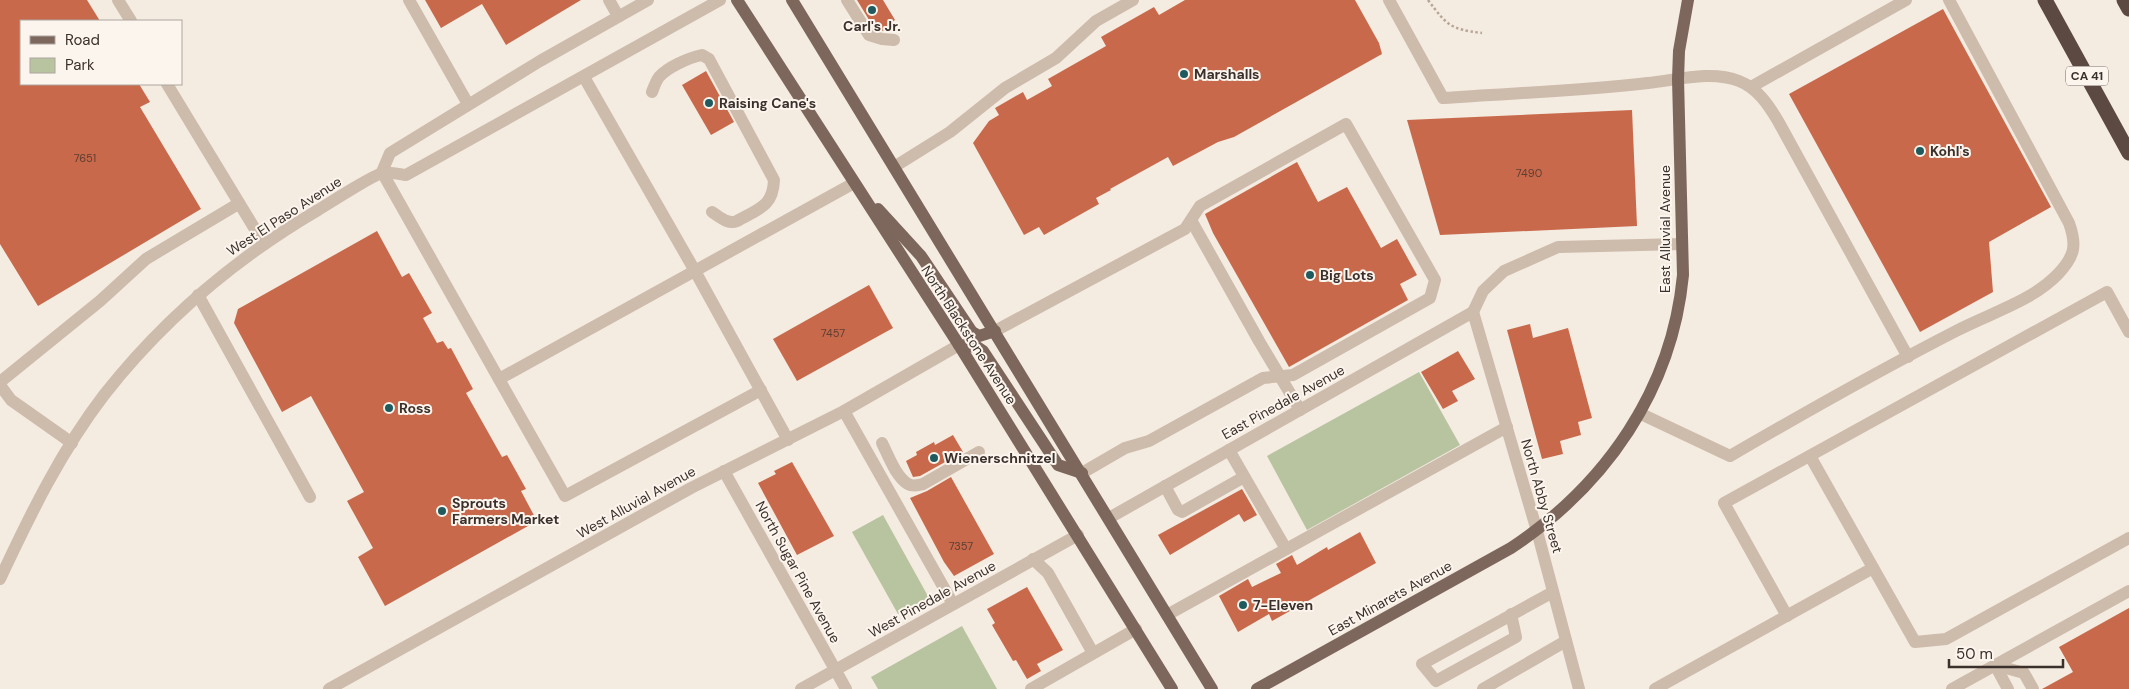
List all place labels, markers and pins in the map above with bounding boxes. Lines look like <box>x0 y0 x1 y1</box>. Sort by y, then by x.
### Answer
marker: Carl's Jr. <box>866 4 878 16</box>
place label: Carl's Jr. <box>843 17 901 35</box>
place label: Marshalls <box>1194 65 1260 83</box>
marker: Marshalls <box>1178 68 1190 80</box>
place label: Raising Cane's <box>719 94 816 112</box>
marker: Raising Cane's <box>703 97 715 109</box>
place label: Kohl's <box>1930 142 1970 160</box>
marker: Kohl's <box>1914 145 1926 157</box>
place label: Big Lots <box>1320 266 1374 284</box>
marker: Big Lots <box>1304 269 1316 281</box>
place label: Ross <box>399 399 431 417</box>
marker: Ross <box>383 402 395 414</box>
place label: Wienerschnitzel <box>944 449 1055 467</box>
marker: Wienerschnitzel <box>928 452 940 464</box>
place label: Sprouts Farmers Market <box>452 494 559 528</box>
marker: Sprouts Farmers Market <box>436 505 448 517</box>
place label: 7-Eleven <box>1253 596 1313 614</box>
marker: 7-Eleven <box>1237 599 1249 611</box>

